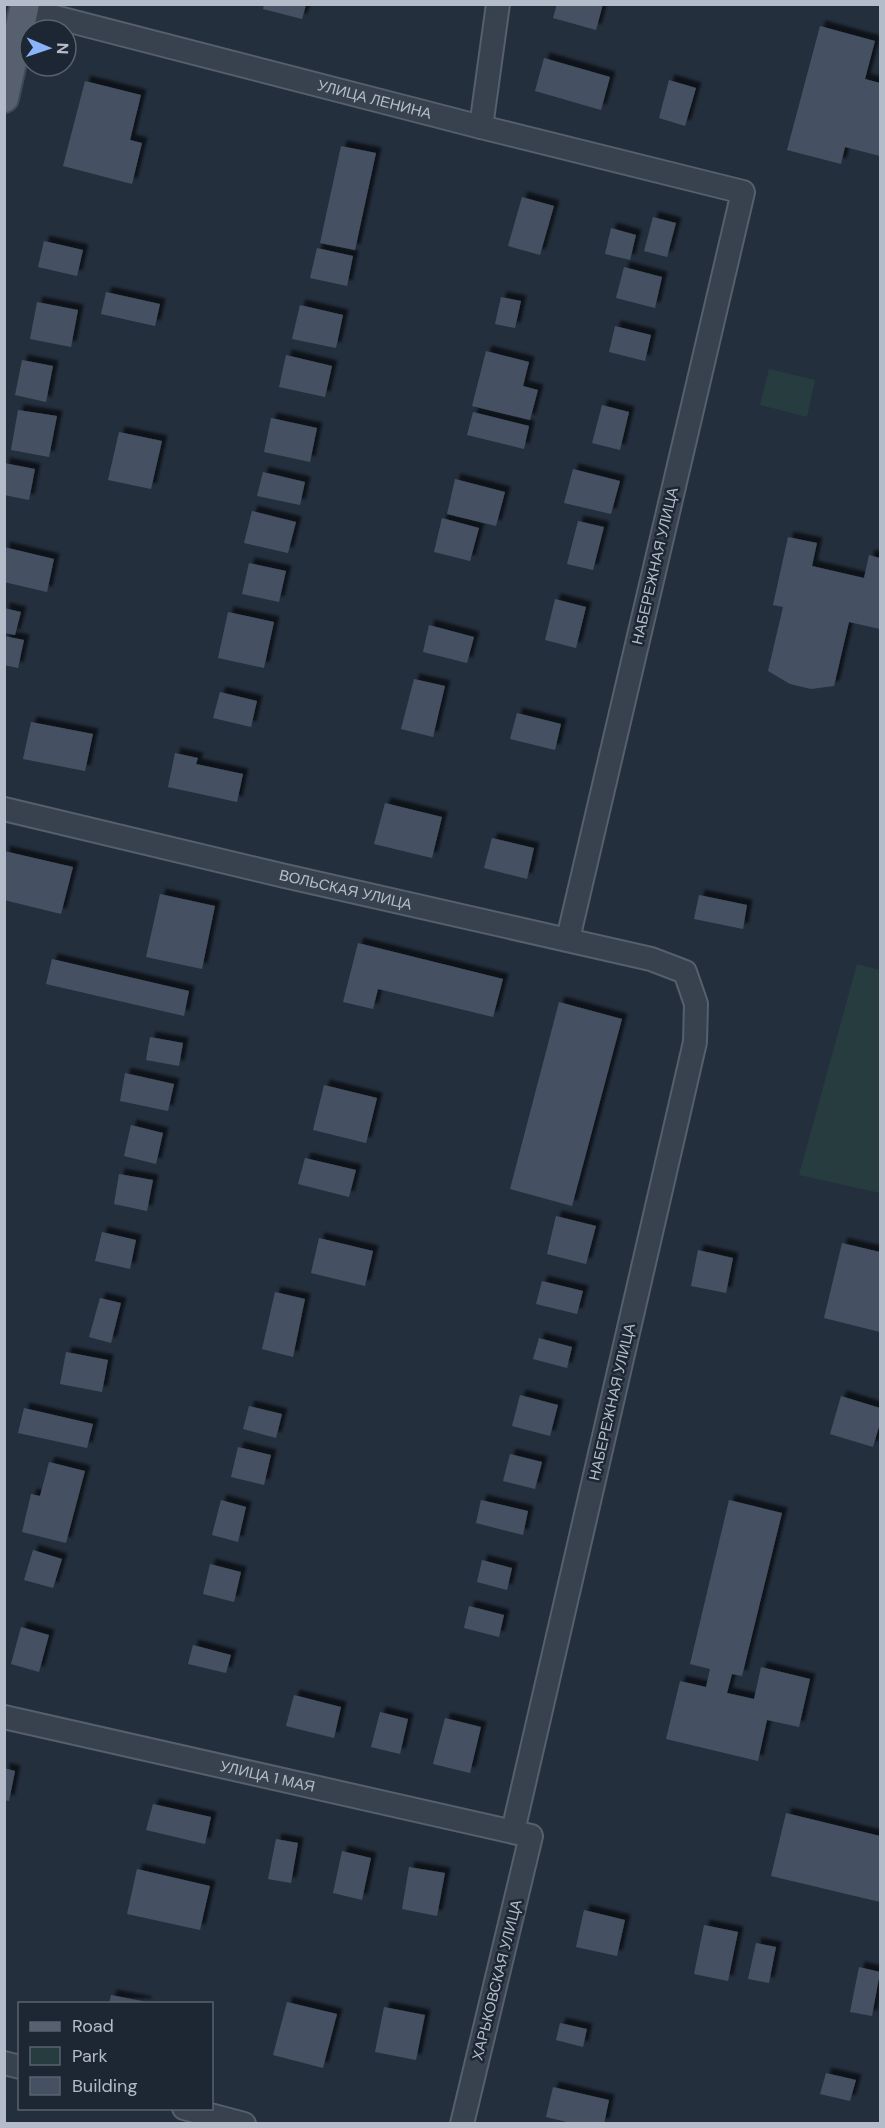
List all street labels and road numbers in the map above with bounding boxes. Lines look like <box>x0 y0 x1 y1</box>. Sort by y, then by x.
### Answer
street label: УЛИЦА ЛЕНИНА <box>315 75 434 124</box>
street label: НАБЕРЕЖНАЯ УЛИЦА <box>627 485 683 647</box>
street label: ВОЛЬСКАЯ УЛИЦА <box>277 865 414 914</box>
street label: НАБЕРЕЖНАЯ УЛИЦА <box>584 1321 640 1483</box>
street label: УЛИЦА 1 МАЯ <box>218 1756 317 1797</box>
street label: ХАРЬКОВСКАЯ УЛИЦА <box>467 1898 527 2062</box>

